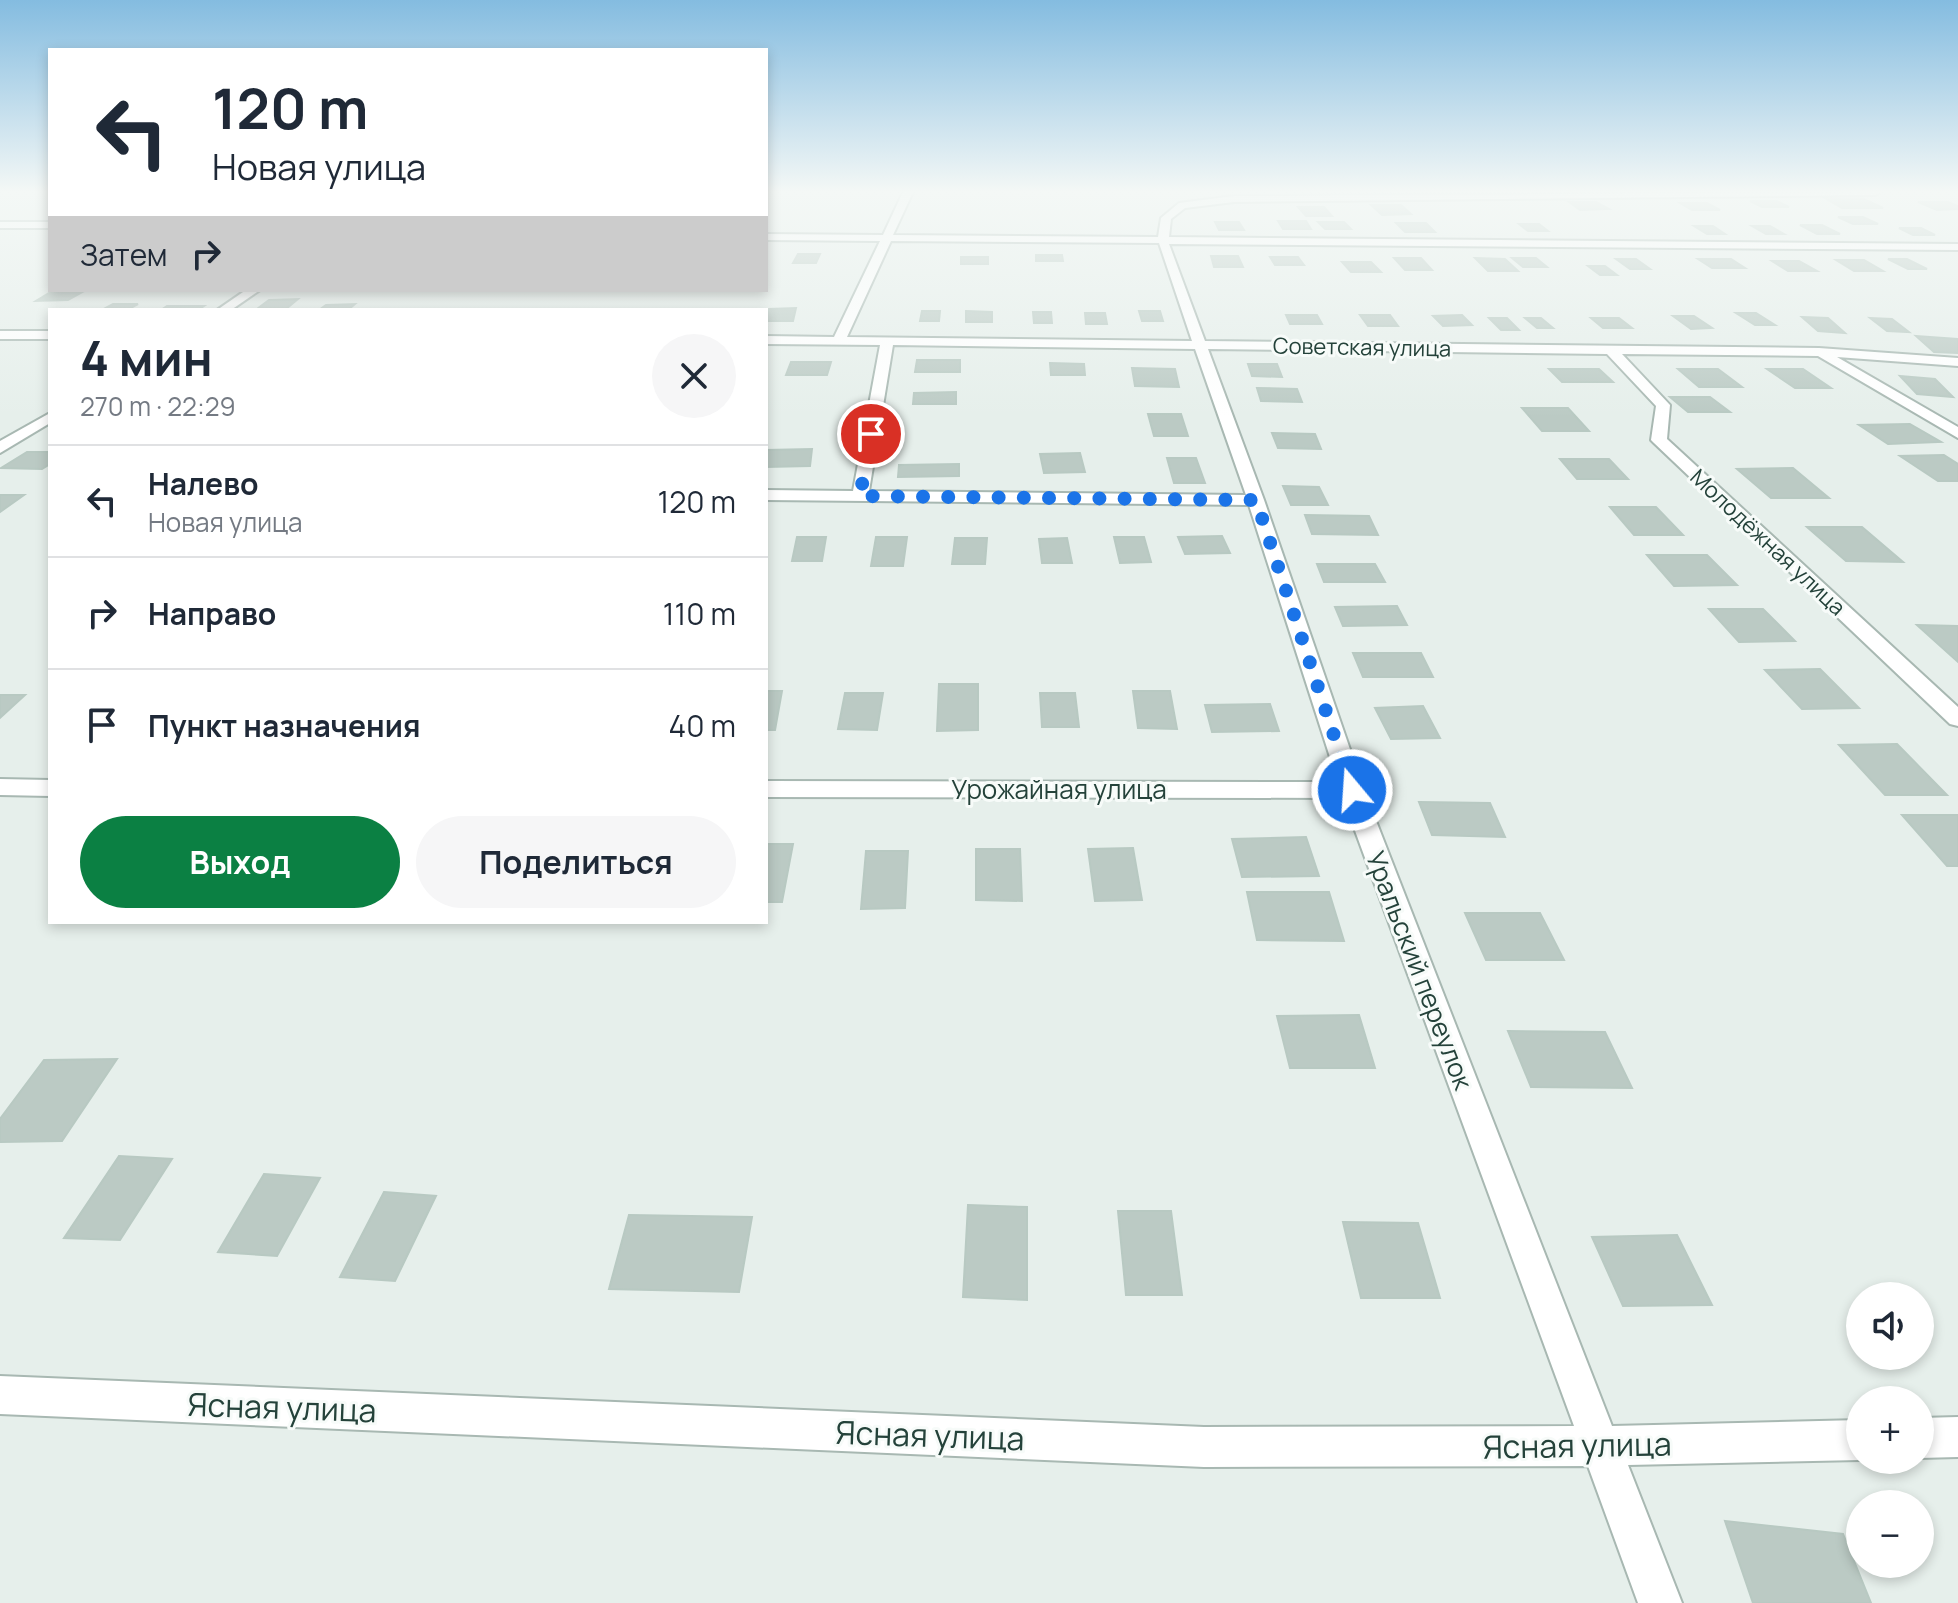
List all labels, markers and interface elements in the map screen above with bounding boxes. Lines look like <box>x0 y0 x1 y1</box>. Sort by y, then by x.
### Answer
text: 120 m <box>212 69 368 146</box>
icon: left <box>80 80 184 184</box>
text: Новая улица <box>212 142 426 191</box>
icon: right <box>184 232 228 276</box>
text: Затем <box>80 234 168 275</box>
text: 4 мин <box>80 325 213 390</box>
street label: Советская улица <box>1273 330 1451 364</box>
button: close <box>652 334 736 418</box>
text: 270 m · 22:29 <box>80 388 236 424</box>
pin <box>837 400 905 468</box>
icon: arrive <box>849 412 893 456</box>
street label: Молодёжная улица <box>1684 462 1852 622</box>
text: Налево <box>148 463 258 504</box>
icon: left <box>80 479 124 523</box>
text: 120 m <box>657 481 736 522</box>
text: Новая улица <box>148 504 303 540</box>
icon: right <box>80 591 124 635</box>
text: Направо <box>148 593 276 634</box>
text: 110 m <box>663 593 736 634</box>
icon: arrive <box>80 703 124 747</box>
text: Пункт назначения <box>148 705 421 746</box>
text: 40 m <box>669 705 736 746</box>
position arrow <box>1310 748 1394 832</box>
street label: Урожайная улица <box>951 771 1167 807</box>
button: Выход <box>80 816 400 908</box>
button: Поделиться <box>416 816 736 908</box>
street label: Уральский переулок <box>1358 846 1482 1095</box>
map controls <box>1846 1282 1934 1578</box>
button: sound <box>1846 1282 1934 1370</box>
street label: Ясная улица <box>187 1382 377 1432</box>
button: + <box>1846 1386 1934 1474</box>
street label: Ясная улица <box>835 1410 1025 1460</box>
street label: Ясная улица <box>1482 1421 1672 1469</box>
button: − <box>1846 1490 1934 1578</box>

